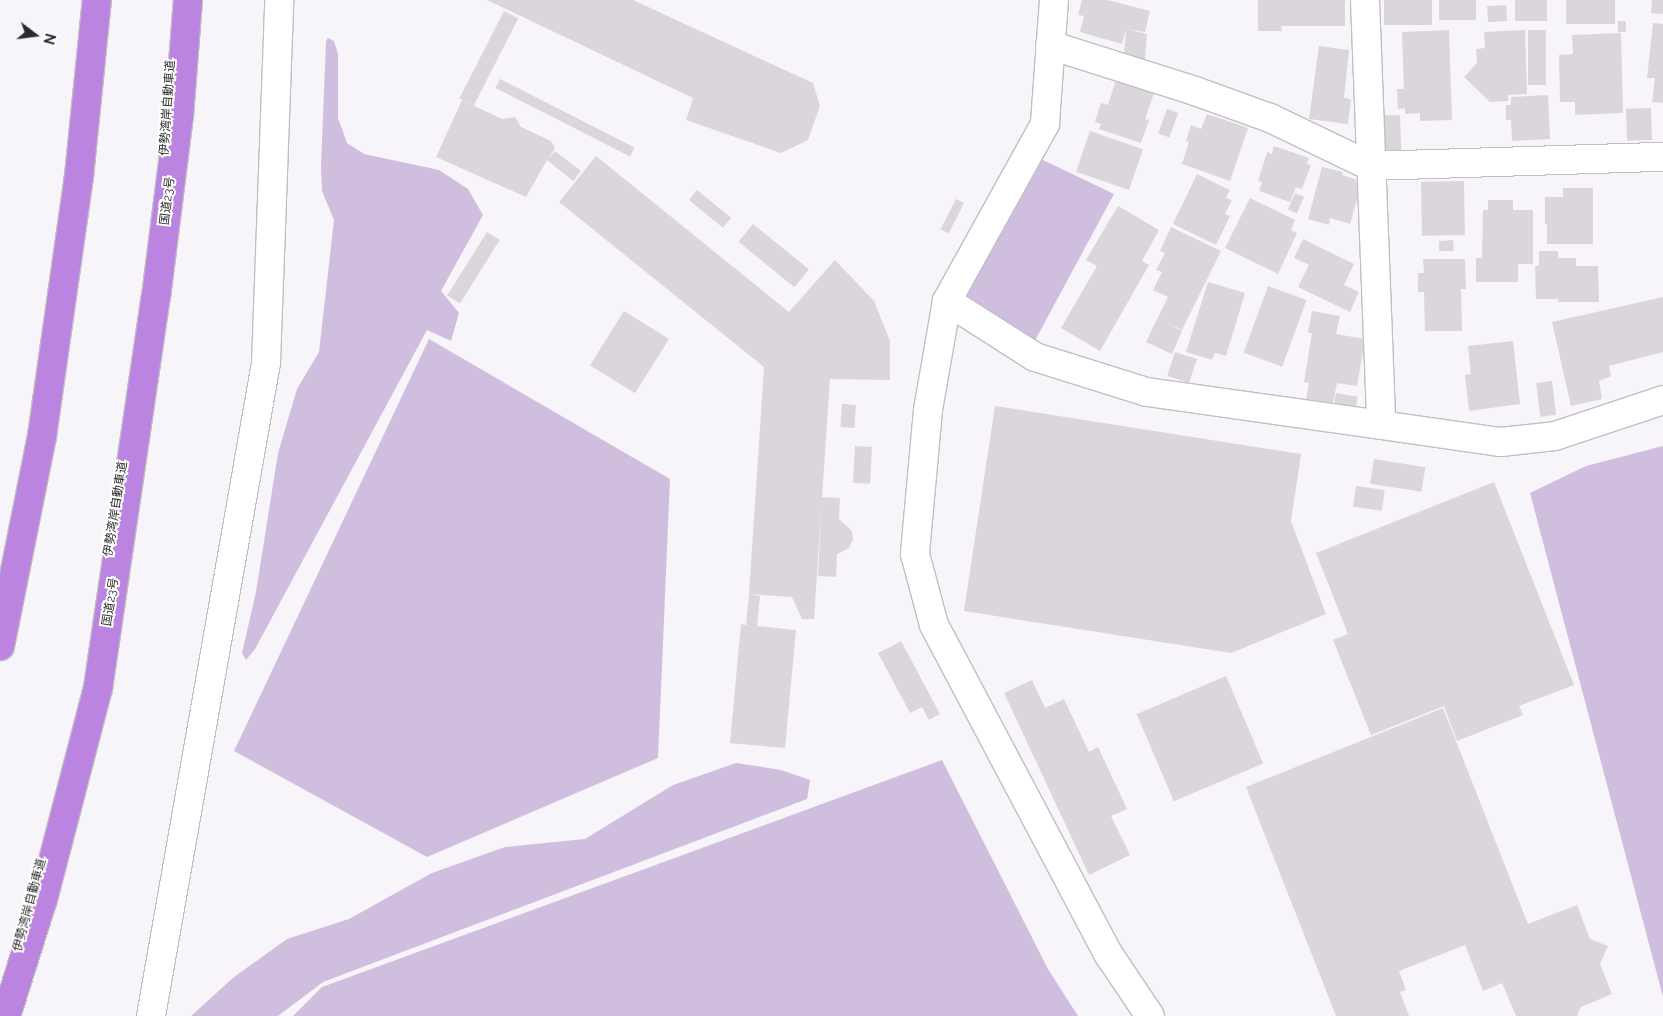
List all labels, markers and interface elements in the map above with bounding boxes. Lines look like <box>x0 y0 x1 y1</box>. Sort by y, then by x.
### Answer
north arrow <box>10 10 60 60</box>
text: N <box>40 32 59 46</box>
street label: 伊勢湾岸自動車道 <box>157 60 179 156</box>
street label: 国道23号 <box>158 176 178 226</box>
street label: 伊勢湾岸自動車道 <box>101 460 131 558</box>
street label: 国道23号 <box>100 577 122 627</box>
street label: 伊勢湾岸自動車道 <box>11 857 49 953</box>

